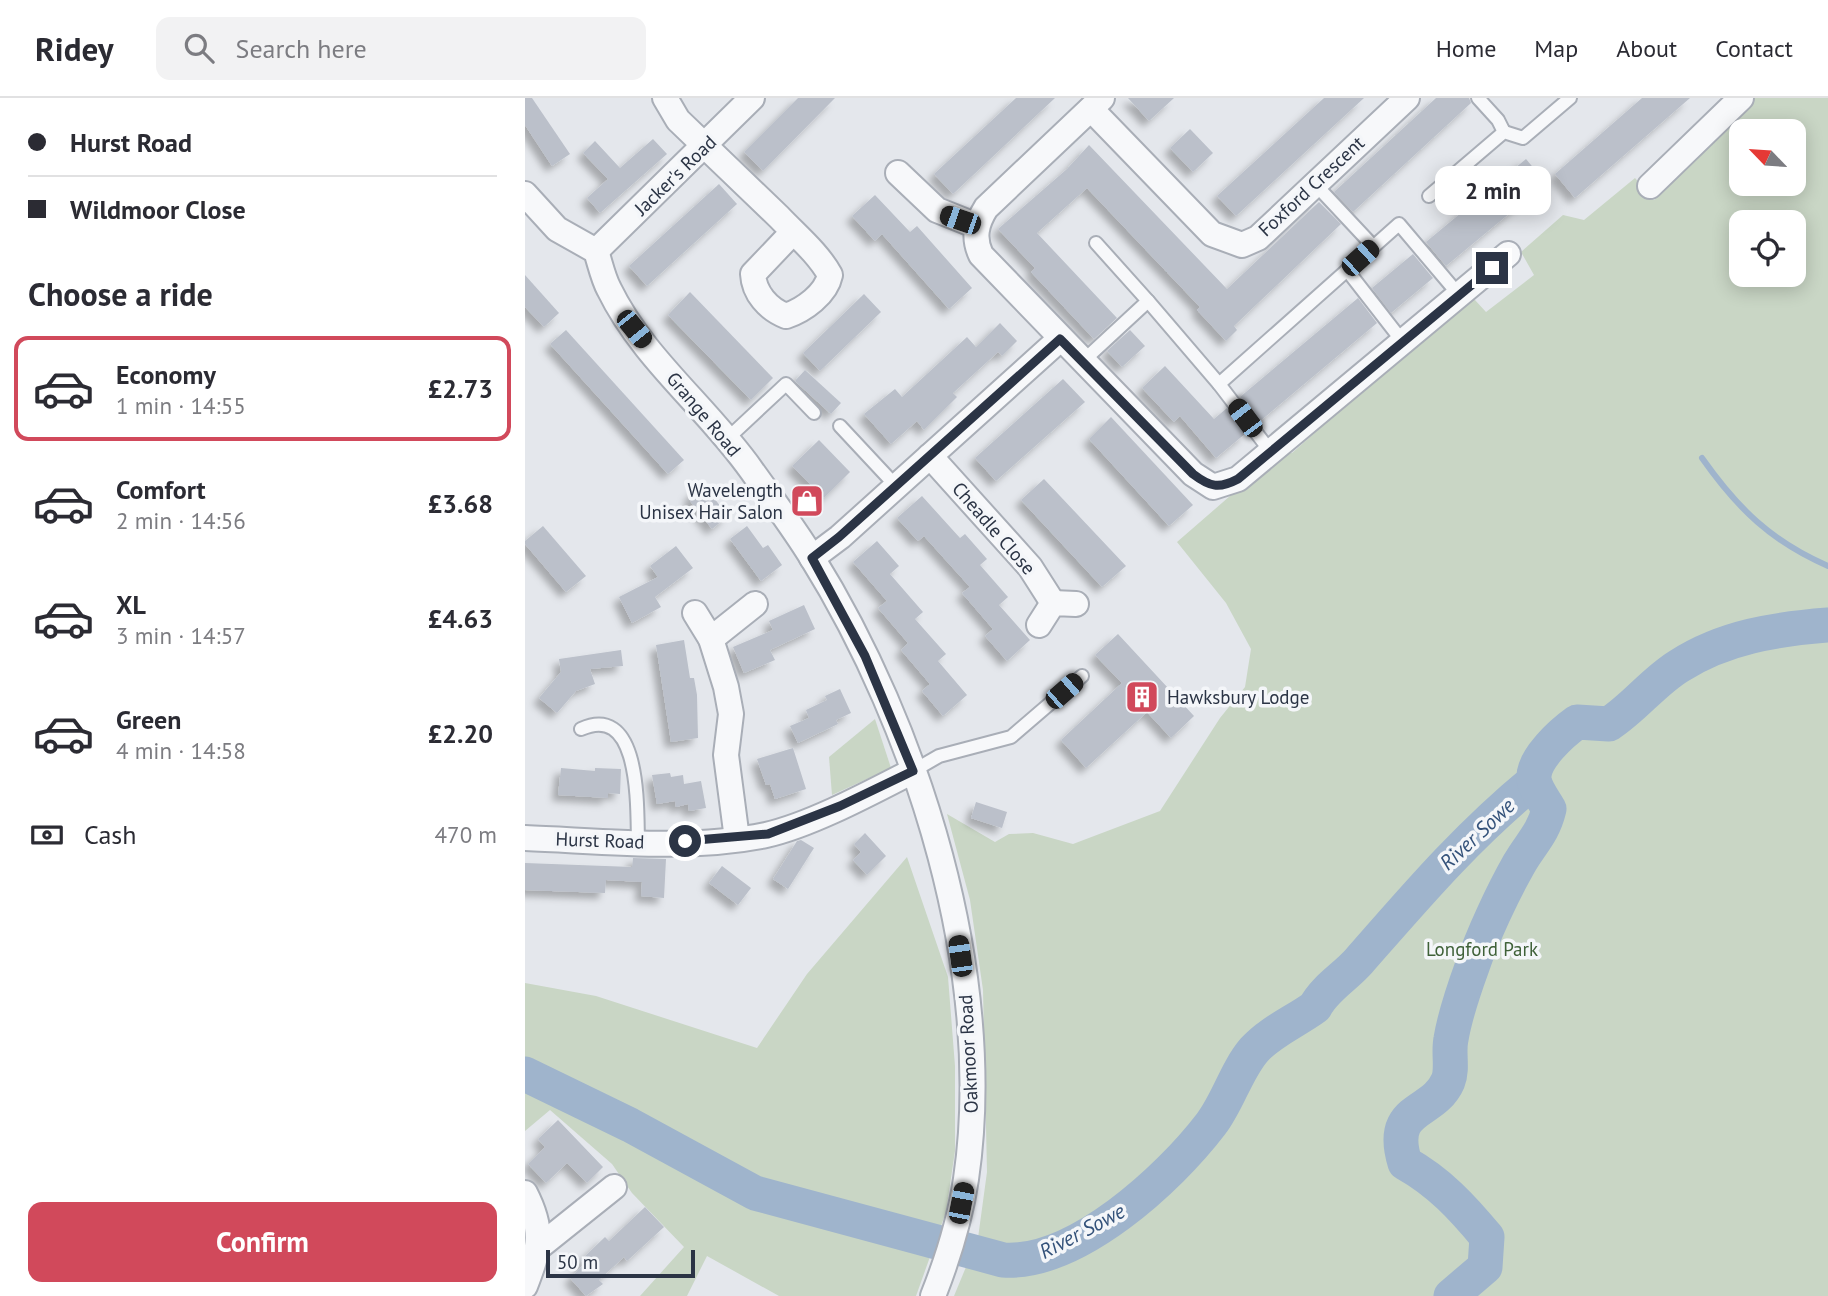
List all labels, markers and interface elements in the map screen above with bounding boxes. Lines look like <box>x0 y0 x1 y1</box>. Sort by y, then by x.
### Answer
search box <box>156 17 646 80</box>
text: Ridey <box>35 27 114 70</box>
icon: search <box>180 29 218 67</box>
text: Search here <box>236 32 367 65</box>
text: Home <box>1436 33 1496 64</box>
text: Map <box>1534 33 1578 64</box>
text: About <box>1616 33 1677 64</box>
text: Contact <box>1715 33 1793 64</box>
north arrow <box>1729 119 1806 196</box>
map controls <box>1729 119 1806 287</box>
text: Hurst Road <box>70 126 192 159</box>
street label: Jacker's Road <box>628 130 721 221</box>
street label: Foxford Crescent <box>1253 130 1369 241</box>
callout: 2 min <box>1434 166 1550 216</box>
text: 2 min <box>1465 176 1521 205</box>
text: Wildmoor Close <box>70 193 246 226</box>
car <box>937 203 984 237</box>
button: locate <box>1729 210 1806 287</box>
car <box>1338 236 1383 280</box>
route end <box>1476 252 1508 284</box>
text: Choose a ride <box>28 273 213 315</box>
car <box>613 306 656 352</box>
icon: car <box>32 357 95 420</box>
text: Economy <box>116 358 216 391</box>
street label: Grange Road <box>662 367 746 461</box>
text: £2.73 <box>428 372 493 405</box>
text: 1 min · 14:55 <box>116 391 246 420</box>
car <box>1224 395 1267 441</box>
icon: car <box>32 472 95 535</box>
text: Comfort <box>116 473 206 506</box>
street label: Cheadle Close <box>947 477 1041 579</box>
place label: Wavelength Unisex Hair Salon <box>639 478 783 524</box>
shop icon: Wavelength Unisex Hair Salon <box>788 482 826 520</box>
text: £3.68 <box>428 487 493 520</box>
text: 2 min · 14:56 <box>116 506 246 535</box>
icon: car <box>32 587 95 650</box>
text: XL <box>116 588 146 621</box>
text: £4.63 <box>428 602 493 635</box>
text: 3 min · 14:57 <box>116 621 246 650</box>
car <box>1042 669 1087 713</box>
building icon: Hawksbury Lodge <box>1123 678 1161 716</box>
place label: Hawksbury Lodge <box>1167 685 1309 709</box>
icon: car <box>32 702 95 765</box>
text: Green <box>116 703 181 736</box>
text: £2.20 <box>428 717 493 750</box>
text: 4 min · 14:58 <box>116 736 246 765</box>
water label: River Sowe <box>1434 792 1521 876</box>
icon: cash <box>28 816 66 854</box>
text: Cash <box>84 818 136 851</box>
text: 470 m <box>435 820 497 849</box>
route start <box>669 825 701 857</box>
street label: Hurst Road <box>555 826 645 854</box>
car <box>947 934 974 978</box>
park label: Longford Park <box>1426 937 1538 961</box>
street label: Oakmoor Road <box>953 994 983 1114</box>
car <box>947 1180 976 1226</box>
water label: River Sowe <box>1034 1197 1130 1265</box>
button: Confirm <box>28 1202 497 1282</box>
scale bar <box>546 1247 695 1279</box>
text: 50 m <box>557 1250 598 1274</box>

